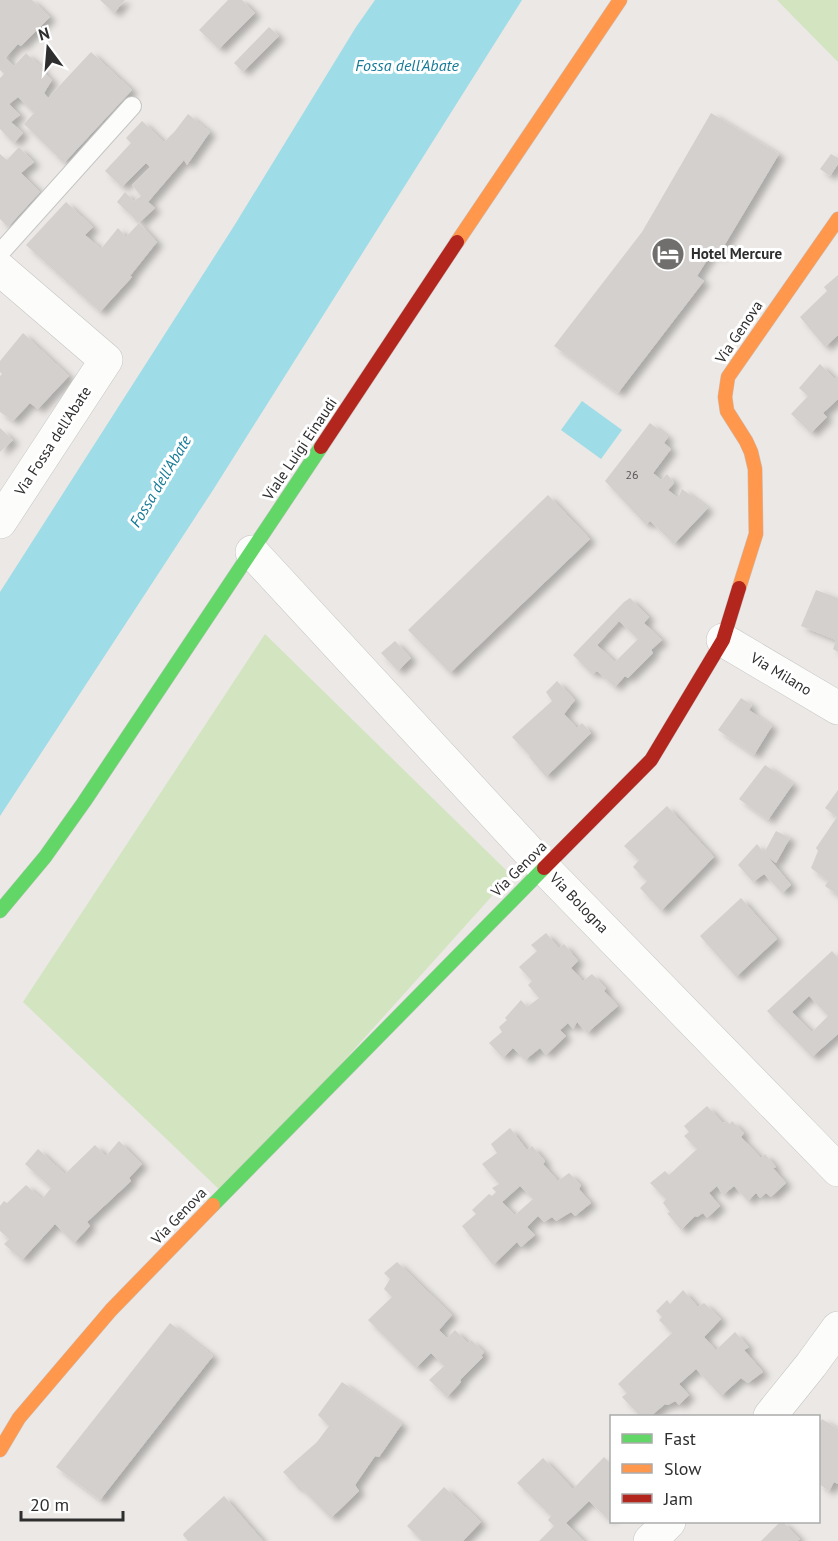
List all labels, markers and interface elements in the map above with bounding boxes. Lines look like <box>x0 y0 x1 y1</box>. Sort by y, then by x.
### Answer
north arrow <box>18 18 78 78</box>
text: N <box>36 23 52 45</box>
water label: Fossa dell'Abate <box>355 55 459 75</box>
hotel icon: Hotel Mercure <box>650 236 686 272</box>
place label: Hotel Mercure <box>691 244 783 263</box>
street label: Via Genova <box>710 297 766 368</box>
street label: Via Fossa dell'Abate <box>10 382 95 500</box>
street label: Viale Luigi Einaudi <box>258 394 341 504</box>
water label: Fossa dell'Abate <box>125 431 196 531</box>
house number: 26 <box>625 467 639 482</box>
street label: Via Milano <box>746 647 815 699</box>
street label: Via Genova <box>486 837 551 901</box>
street label: Via Bologna <box>545 868 613 937</box>
street label: Via Genova <box>146 1183 210 1249</box>
legend <box>610 1415 820 1523</box>
text: Fast <box>664 1427 696 1450</box>
text: Slow <box>664 1457 702 1480</box>
scale bar <box>21 1484 123 1522</box>
text: Jam <box>663 1487 693 1510</box>
text: 20 m <box>30 1493 69 1516</box>

